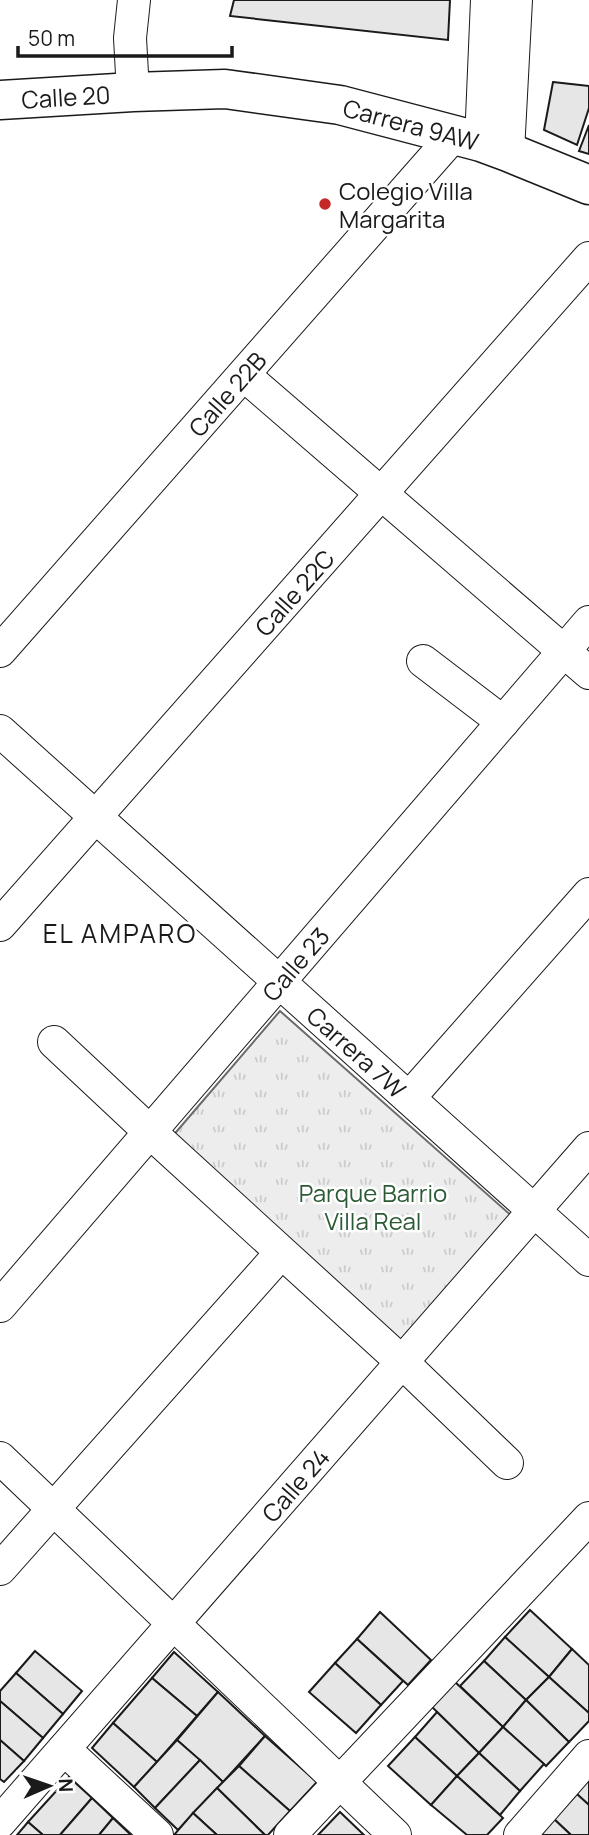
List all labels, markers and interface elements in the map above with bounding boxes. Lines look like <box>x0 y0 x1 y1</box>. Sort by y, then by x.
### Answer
scale bar <box>18 14 231 58</box>
text: 50 m <box>28 24 75 52</box>
street label: Calle 20 <box>21 77 111 115</box>
street label: Carrera 9AW <box>340 90 483 157</box>
place label: Colegio Villa Margarita <box>339 174 473 235</box>
marker: Colegio Villa Margarita <box>317 196 333 212</box>
street label: Calle 22B <box>180 344 273 443</box>
street label: Calle 22C <box>247 542 341 643</box>
district label: EL AMPARO <box>43 915 197 951</box>
street label: Calle 23 <box>254 920 336 1007</box>
street label: Carrera 7W <box>301 999 414 1105</box>
park label: Parque Barrio Villa Real <box>299 1176 447 1237</box>
street label: Calle 24 <box>253 1441 336 1529</box>
north arrow <box>14 1751 84 1821</box>
text: N <box>53 1778 79 1793</box>

